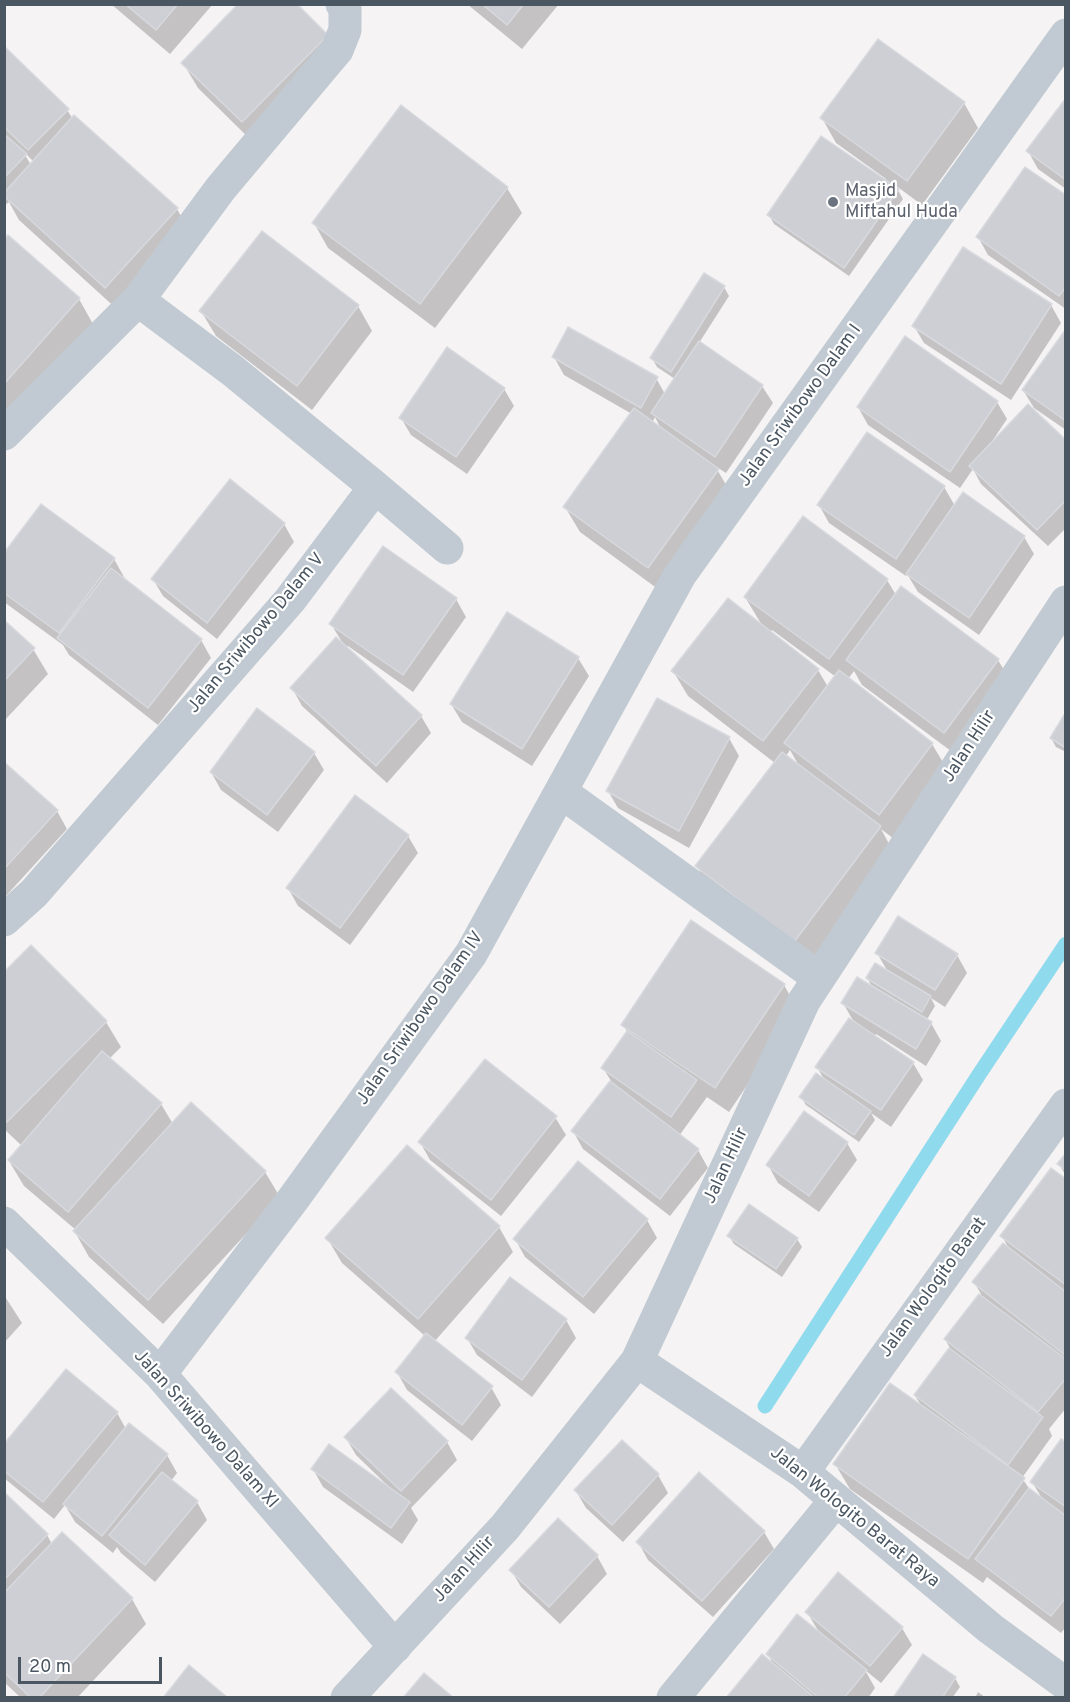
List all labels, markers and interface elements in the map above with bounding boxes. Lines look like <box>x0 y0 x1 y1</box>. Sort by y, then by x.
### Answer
place label: Masjid Miftahul Huda <box>845 181 958 224</box>
marker: Masjid Miftahul Huda <box>826 195 840 209</box>
street label: Jalan Sriwibowo Dalam I <box>735 321 867 491</box>
street label: Jalan Sriwibowo Dalam V <box>184 550 330 718</box>
street label: Jalan Hilir <box>939 707 1001 787</box>
street label: Jalan Sriwibowo Dalam IV <box>353 928 489 1110</box>
street label: Jalan Hilir <box>700 1124 754 1208</box>
street label: Jalan Wologito Barat <box>876 1214 992 1362</box>
street label: Jalan Sriwibowo Dalam XI <box>128 1346 282 1514</box>
street label: Jalan Wologito Barat Raya <box>765 1443 943 1593</box>
street label: Jalan Hilir <box>430 1532 500 1608</box>
scale bar <box>21 1645 165 1683</box>
text: 20 m <box>29 1656 71 1679</box>

